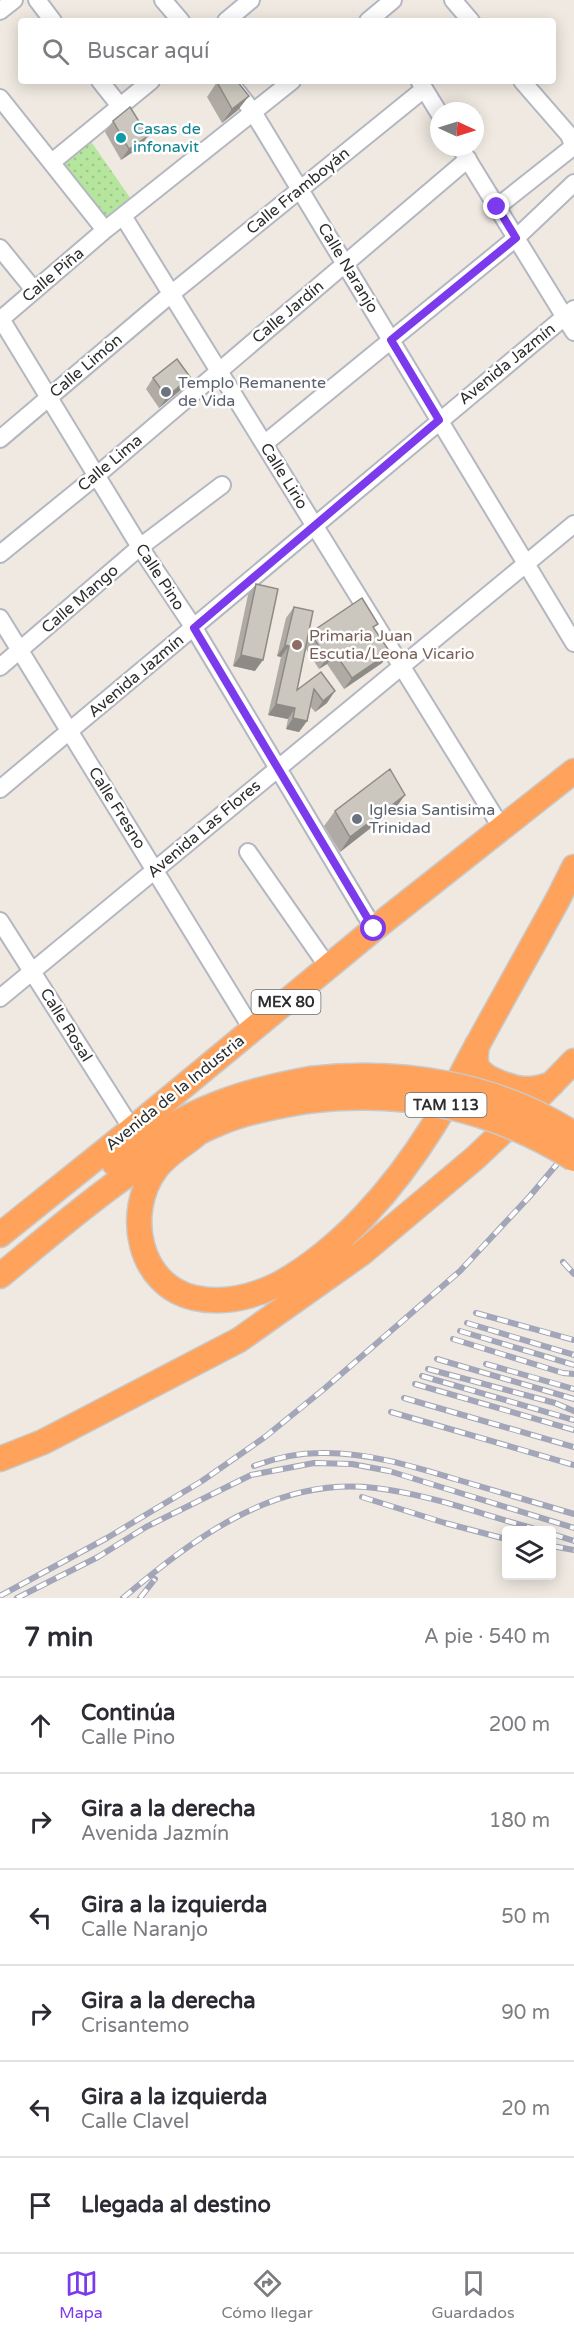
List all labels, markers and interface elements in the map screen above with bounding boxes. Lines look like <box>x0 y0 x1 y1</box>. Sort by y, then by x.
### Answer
search box <box>18 18 556 84</box>
icon: search <box>39 35 72 68</box>
text: Buscar aquí <box>87 38 209 64</box>
north arrow <box>430 102 484 156</box>
place label: Casas de infonavit <box>133 119 201 157</box>
marker: Casas de infonavit <box>114 131 128 145</box>
street label: Calle Framboyán <box>242 143 354 239</box>
route end <box>483 193 509 219</box>
street label: Calle Naranjo <box>313 219 383 317</box>
street label: Calle Piña <box>18 243 88 307</box>
street label: Calle Jardín <box>248 276 328 348</box>
street label: Avenida Jazmín <box>455 319 559 409</box>
street label: Calle Limón <box>46 330 126 402</box>
place label: Templo Remanente de Vida <box>178 373 326 411</box>
marker: Templo Remanente de Vida <box>159 385 173 399</box>
street label: Calle Lima <box>74 430 146 496</box>
street label: Calle Lirio <box>256 439 312 513</box>
street label: Calle Pino <box>131 540 189 614</box>
street label: Calle Mango <box>37 560 123 638</box>
place label: Primaria Juan Escutia/Leona Vicario <box>309 626 474 664</box>
street label: Avenida Jazmín <box>84 630 188 722</box>
marker: Primaria Juan Escutia/Leona Vicario <box>290 638 304 652</box>
street label: Calle Fresno <box>84 763 150 853</box>
street label: Avenida Las Flores <box>143 776 265 882</box>
place label: Iglesia Santisima Trinidad <box>369 800 495 838</box>
marker: Iglesia Santisima Trinidad <box>350 812 364 826</box>
route start <box>360 915 386 941</box>
street label: Calle Rosal <box>36 984 96 1066</box>
road number: MEX 80 <box>252 990 320 1014</box>
street label: Avenida de la Industria <box>101 1031 249 1155</box>
road number: TAM 113 <box>406 1093 486 1117</box>
map controls <box>502 1526 556 1580</box>
button: layers <box>502 1526 556 1580</box>
text: 7 min <box>24 1622 93 1653</box>
text: A pie · 540 m <box>424 1625 550 1649</box>
text: Continúa <box>81 1700 175 1726</box>
icon: ahead <box>24 1709 57 1742</box>
text: 200 m <box>489 1713 550 1737</box>
text: Calle Pino <box>81 1726 175 1750</box>
text: Gira a la derecha <box>81 1796 256 1822</box>
icon: right <box>24 1805 57 1838</box>
text: 180 m <box>489 1809 550 1833</box>
text: Avenida Jazmín <box>81 1822 229 1846</box>
text: Gira a la izquierda <box>81 1892 267 1918</box>
icon: left <box>24 1901 57 1934</box>
text: 50 m <box>501 1905 550 1929</box>
text: Calle Naranjo <box>81 1918 208 1942</box>
text: Gira a la derecha <box>81 1988 256 2014</box>
icon: right <box>24 1997 57 2030</box>
text: 90 m <box>501 2001 550 2025</box>
text: Crisantemo <box>81 2014 190 2038</box>
text: Gira a la izquierda <box>81 2084 267 2110</box>
icon: left <box>24 2093 57 2126</box>
text: 20 m <box>501 2097 550 2121</box>
text: Calle Clavel <box>81 2110 189 2134</box>
icon: arrive <box>24 2189 57 2222</box>
text: Llegada al destino <box>81 2192 271 2218</box>
tab: Mapa <box>59 2267 103 2323</box>
tab: Cómo llegar <box>221 2267 313 2323</box>
tab: Guardados <box>431 2267 515 2323</box>

